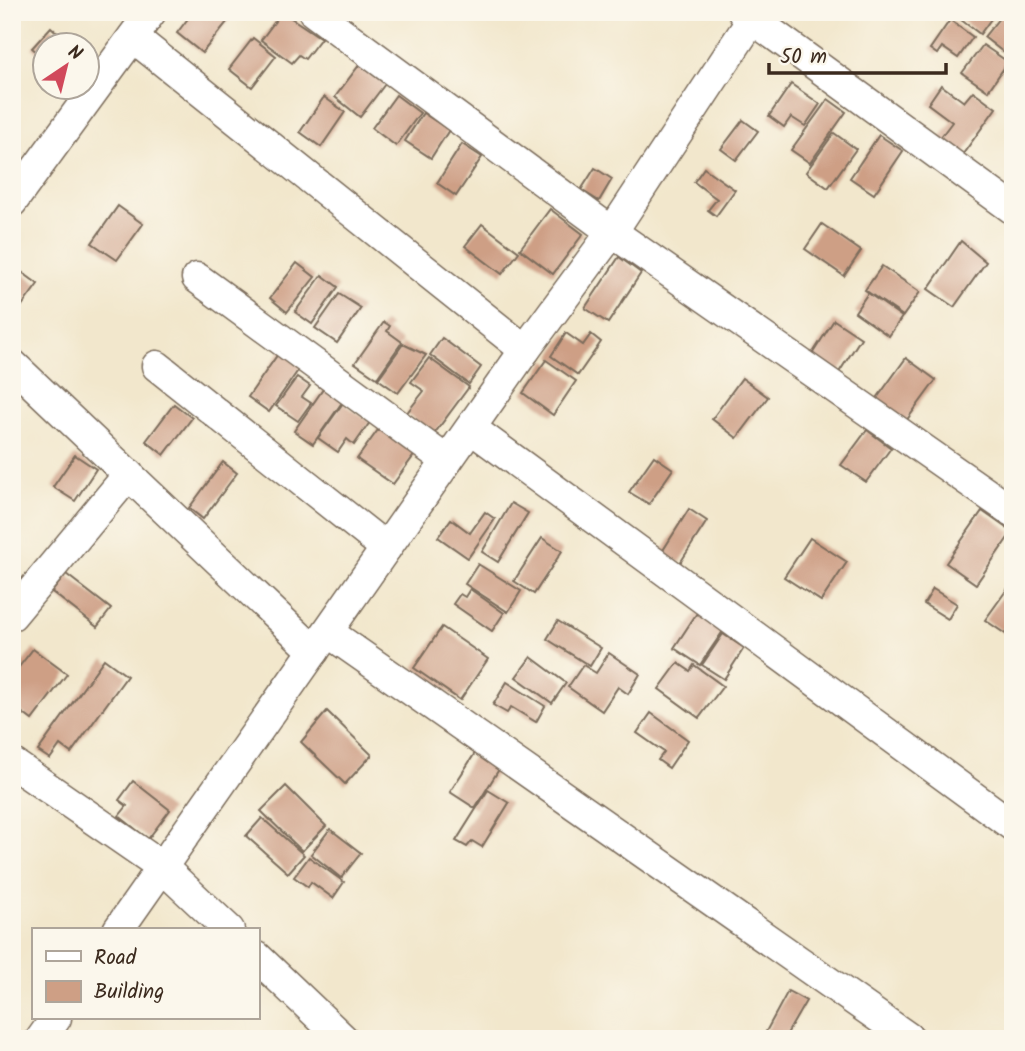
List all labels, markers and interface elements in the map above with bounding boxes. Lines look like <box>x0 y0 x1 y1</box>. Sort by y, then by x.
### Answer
north arrow <box>32 32 102 102</box>
scale bar <box>769 32 946 76</box>
text: N <box>61 38 88 69</box>
text: 50 m <box>780 41 827 74</box>
legend <box>32 928 259 1020</box>
text: Road <box>94 942 137 975</box>
text: Building <box>94 976 164 1009</box>

